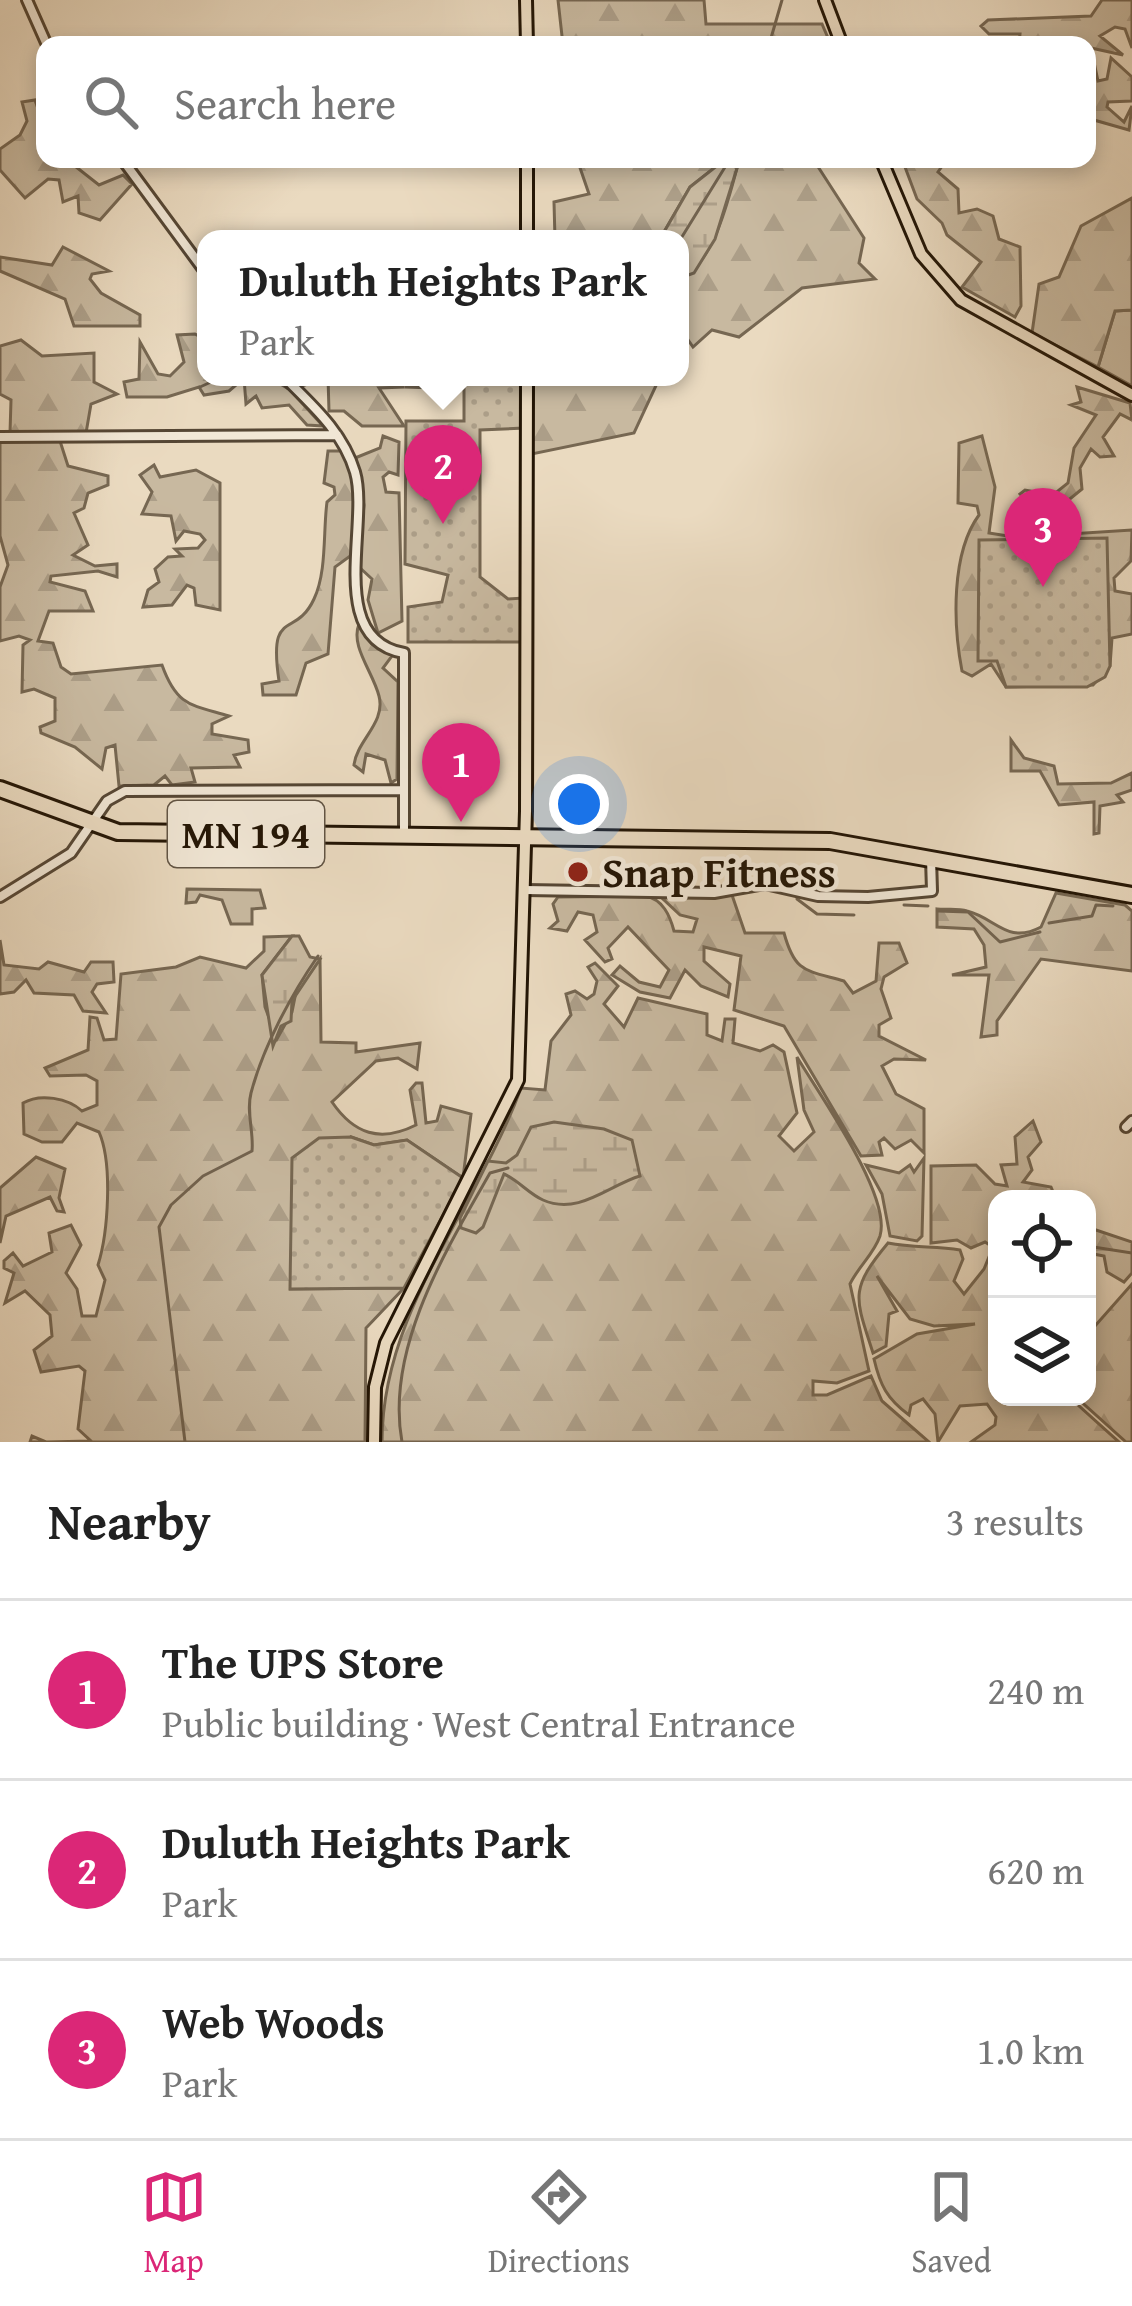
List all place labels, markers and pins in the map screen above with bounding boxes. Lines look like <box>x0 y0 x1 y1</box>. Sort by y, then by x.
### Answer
pin: 2 <box>404 425 482 524</box>
pin: 3 <box>1004 488 1082 587</box>
pin: 1 <box>422 723 500 822</box>
place label: Snap Fitness <box>602 841 836 902</box>
marker: Snap Fitness <box>565 859 591 885</box>

